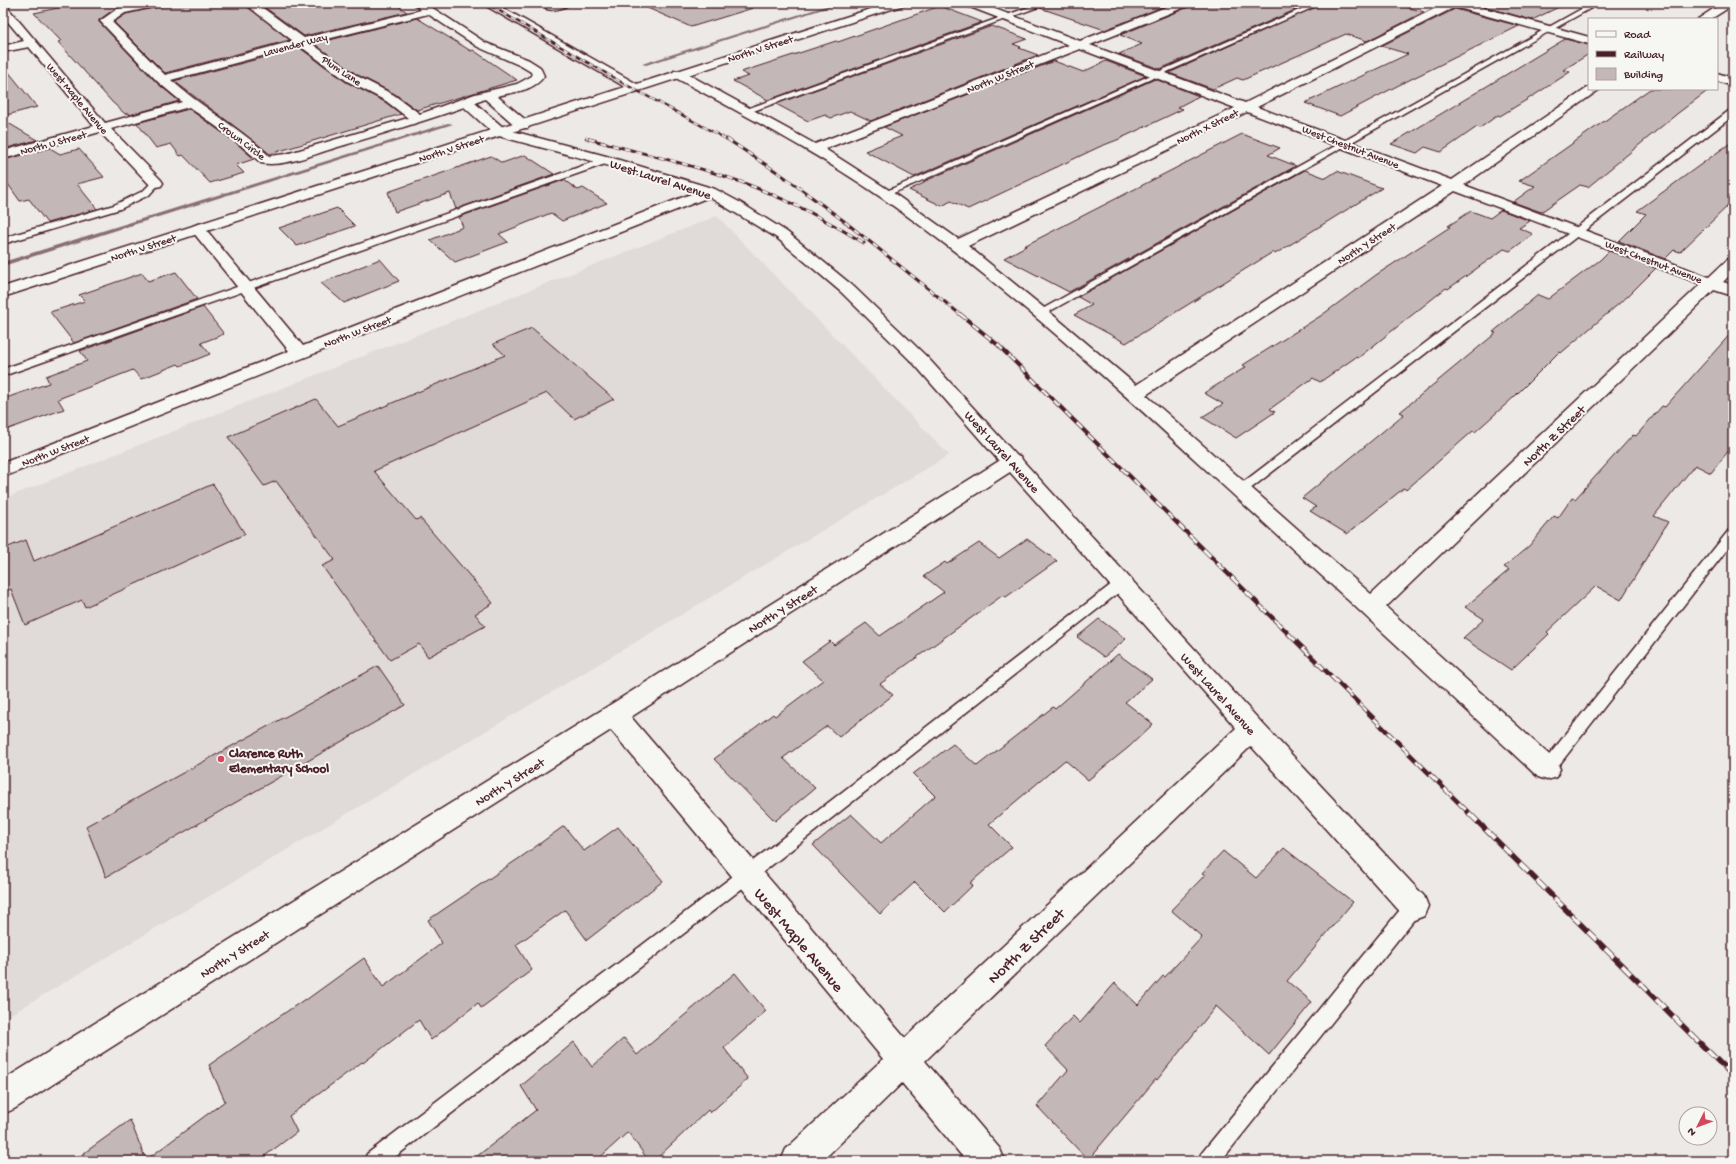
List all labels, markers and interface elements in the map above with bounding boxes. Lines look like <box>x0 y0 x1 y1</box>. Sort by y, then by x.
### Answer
legend <box>1588 18 1718 90</box>
text: Road <box>1624 29 1651 43</box>
street label: Lavender Way <box>262 32 329 60</box>
street label: North V Street <box>727 33 796 66</box>
text: Railway <box>1624 49 1664 63</box>
street label: Plum Lane <box>318 54 363 89</box>
street label: North W Street <box>966 58 1037 97</box>
street label: West Maple Avenue <box>43 61 110 138</box>
text: Building <box>1623 69 1663 83</box>
street label: North X Street <box>1175 107 1242 148</box>
street label: Crown Circle <box>215 120 267 163</box>
street label: West Chestnut Avenue <box>1300 124 1401 172</box>
street label: North U Street <box>19 129 89 159</box>
street label: North V Street <box>418 133 487 166</box>
street label: West Laurel Avenue <box>608 157 713 204</box>
street label: North Y Street <box>1336 221 1400 268</box>
street label: North V Street <box>110 232 179 265</box>
street label: West Chestnut Avenue <box>1603 239 1704 287</box>
street label: North W Street <box>322 314 394 351</box>
street label: North Z Street <box>1520 402 1590 470</box>
street label: West Laurel Avenue <box>960 409 1042 497</box>
street label: North W Street <box>20 433 92 470</box>
street label: North Y Street <box>746 582 822 637</box>
street label: West Laurel Avenue <box>1176 651 1258 739</box>
place label: Clarence Ruth Elementary School <box>228 747 329 777</box>
marker: Clarence Ruth Elementary School <box>216 754 226 764</box>
street label: North Y Street <box>473 755 549 810</box>
street label: West Maple Avenue <box>748 885 847 998</box>
street label: North Z Street <box>985 905 1071 989</box>
street label: North Y Street <box>198 927 274 982</box>
north arrow <box>1678 1106 1718 1146</box>
text: N <box>1685 1125 1699 1138</box>

